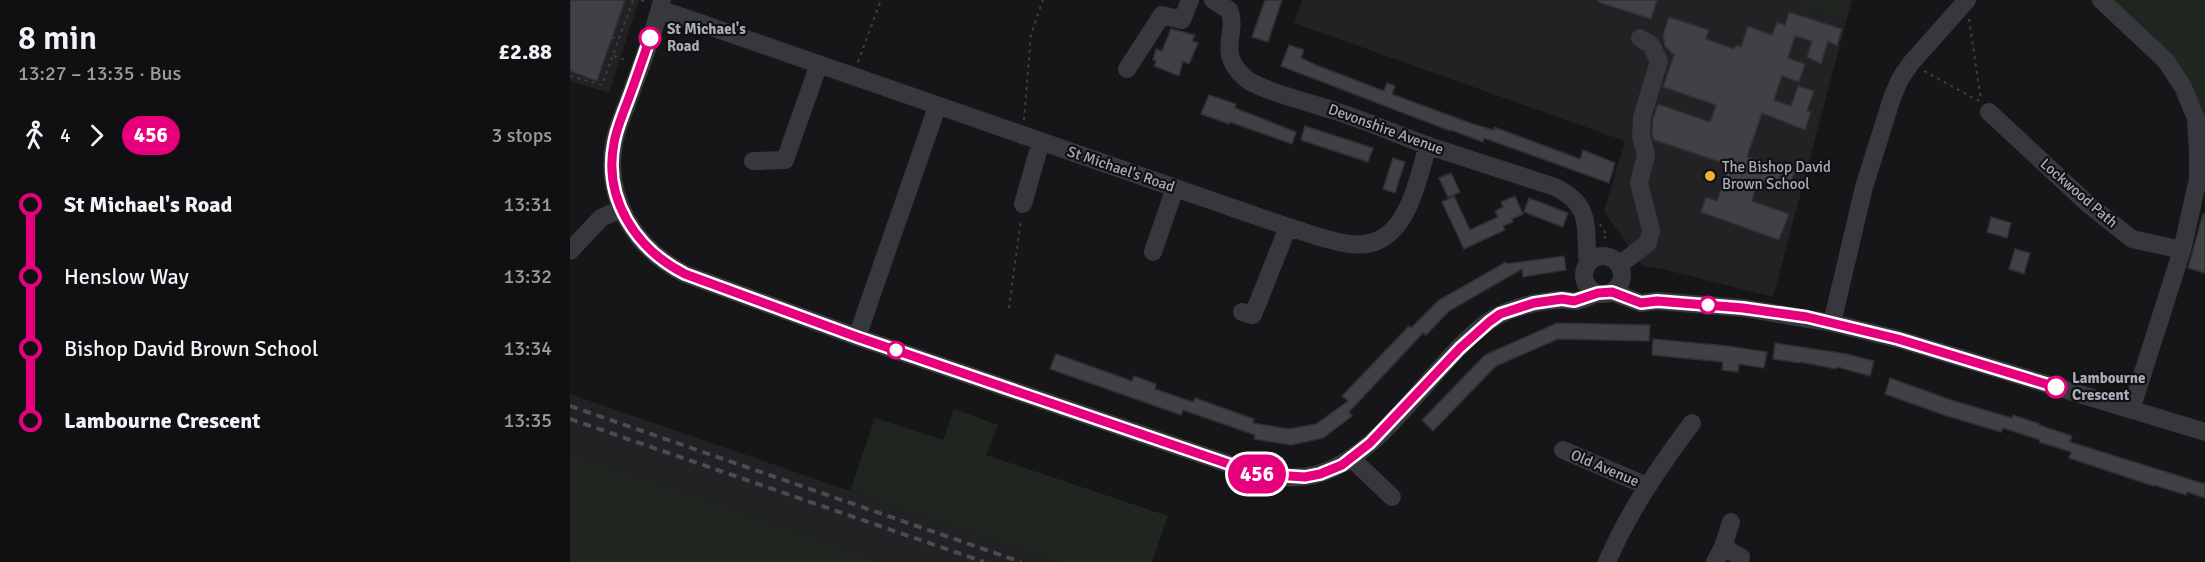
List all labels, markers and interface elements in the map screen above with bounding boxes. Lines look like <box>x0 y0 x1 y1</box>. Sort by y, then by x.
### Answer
text: 8 min <box>18 18 97 59</box>
place label: St Michael's Road <box>667 20 746 55</box>
marker: St Michael's Road <box>639 27 661 49</box>
text: £2.88 <box>498 38 552 65</box>
text: 13:27 – 13:35 · Bus <box>18 61 181 86</box>
street label: Devonshire Avenue <box>1326 100 1446 158</box>
icon: walk <box>18 119 51 152</box>
icon: forward <box>80 119 113 152</box>
text: 456 <box>134 122 168 148</box>
text: 4 <box>60 123 71 148</box>
text: 3 stops <box>491 123 552 148</box>
street label: St Michael's Road <box>1065 142 1177 196</box>
street label: Lockwood Path <box>2037 155 2121 231</box>
place label: The Bishop David Brown School <box>1722 158 1831 193</box>
marker: The Bishop David Brown School <box>1703 169 1717 183</box>
text: St Michael's Road <box>64 191 232 218</box>
text: 13:31 <box>503 192 552 217</box>
text: Henslow Way <box>64 263 189 290</box>
text: 13:32 <box>503 264 552 289</box>
unlabelled marker <box>1699 296 1717 314</box>
text: Bishop David Brown School <box>64 335 318 362</box>
text: 13:34 <box>503 336 552 361</box>
unlabelled marker <box>887 341 905 359</box>
place label: Lambourne Crescent <box>2072 369 2145 404</box>
marker: Lambourne Crescent <box>2045 376 2067 398</box>
text: Lambourne Crescent <box>64 407 260 434</box>
text: 13:35 <box>503 408 552 433</box>
street label: Old Avenue <box>1568 446 1642 490</box>
line badge: 456 <box>1222 454 1292 494</box>
text: 456 <box>1240 461 1274 487</box>

